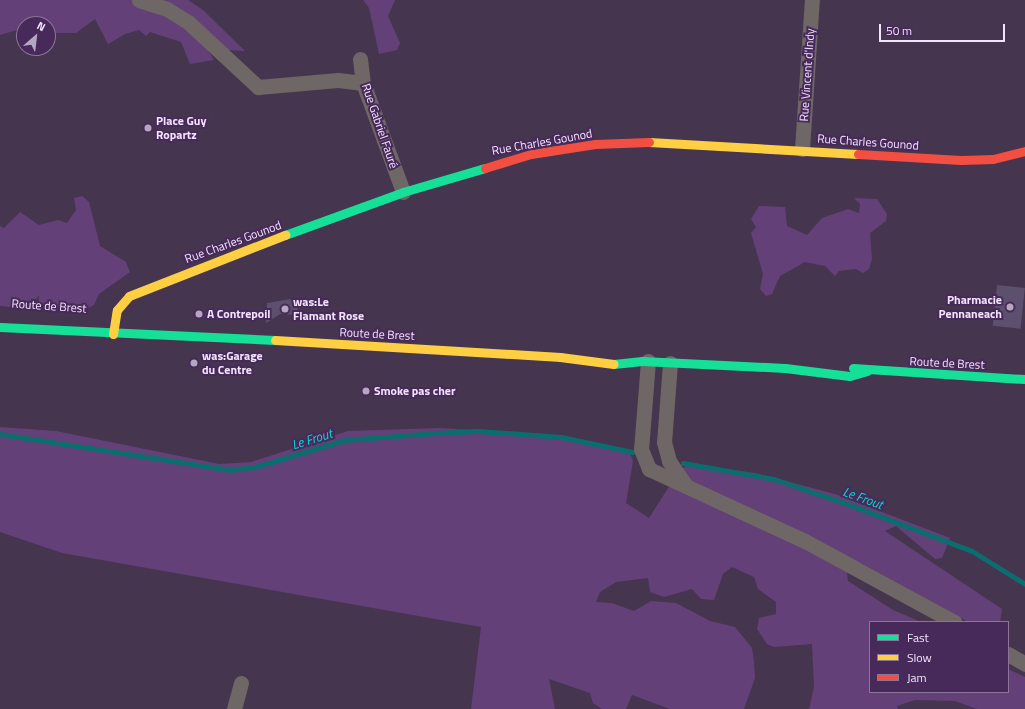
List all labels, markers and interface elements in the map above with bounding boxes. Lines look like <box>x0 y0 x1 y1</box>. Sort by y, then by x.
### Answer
north arrow <box>16 16 56 56</box>
scale bar <box>881 16 1007 42</box>
text: N <box>34 17 48 35</box>
text: 50 m <box>886 21 912 40</box>
street label: Rue Vincent d'Indy <box>797 28 817 122</box>
street label: Rue Gabriel Fauré <box>359 82 401 170</box>
place label: Place Guy Ropartz <box>156 114 206 142</box>
marker: Place Guy Ropartz <box>143 123 153 133</box>
street label: Rue Charles Gounod <box>491 126 593 158</box>
street label: Rue Charles Gounod <box>817 131 919 153</box>
street label: Rue Charles Gounod <box>183 218 283 266</box>
place label: Pharmacie Pennaneach <box>939 293 1002 321</box>
place label: was:Le Flamant Rose <box>293 295 364 323</box>
street label: Route de Brest <box>11 296 87 316</box>
marker: Pharmacie Pennaneach <box>1005 302 1015 312</box>
marker: was:Le Flamant Rose <box>280 304 290 314</box>
place label: A Contrepoil <box>207 307 271 321</box>
marker: A Contrepoil <box>194 309 204 319</box>
street label: Route de Brest <box>339 325 415 343</box>
place label: was:Garage du Centre <box>202 349 263 377</box>
street label: Route de Brest <box>909 354 985 372</box>
marker: was:Garage du Centre <box>189 358 199 368</box>
place label: Smoke pas cher <box>374 384 455 398</box>
marker: Smoke pas cher <box>361 386 371 396</box>
water label: Le Frout <box>290 425 334 453</box>
water label: Le Frout <box>841 484 885 512</box>
legend <box>869 621 1009 693</box>
text: Fast <box>907 628 929 647</box>
text: Slow <box>907 648 932 667</box>
text: Jam <box>907 668 927 687</box>

